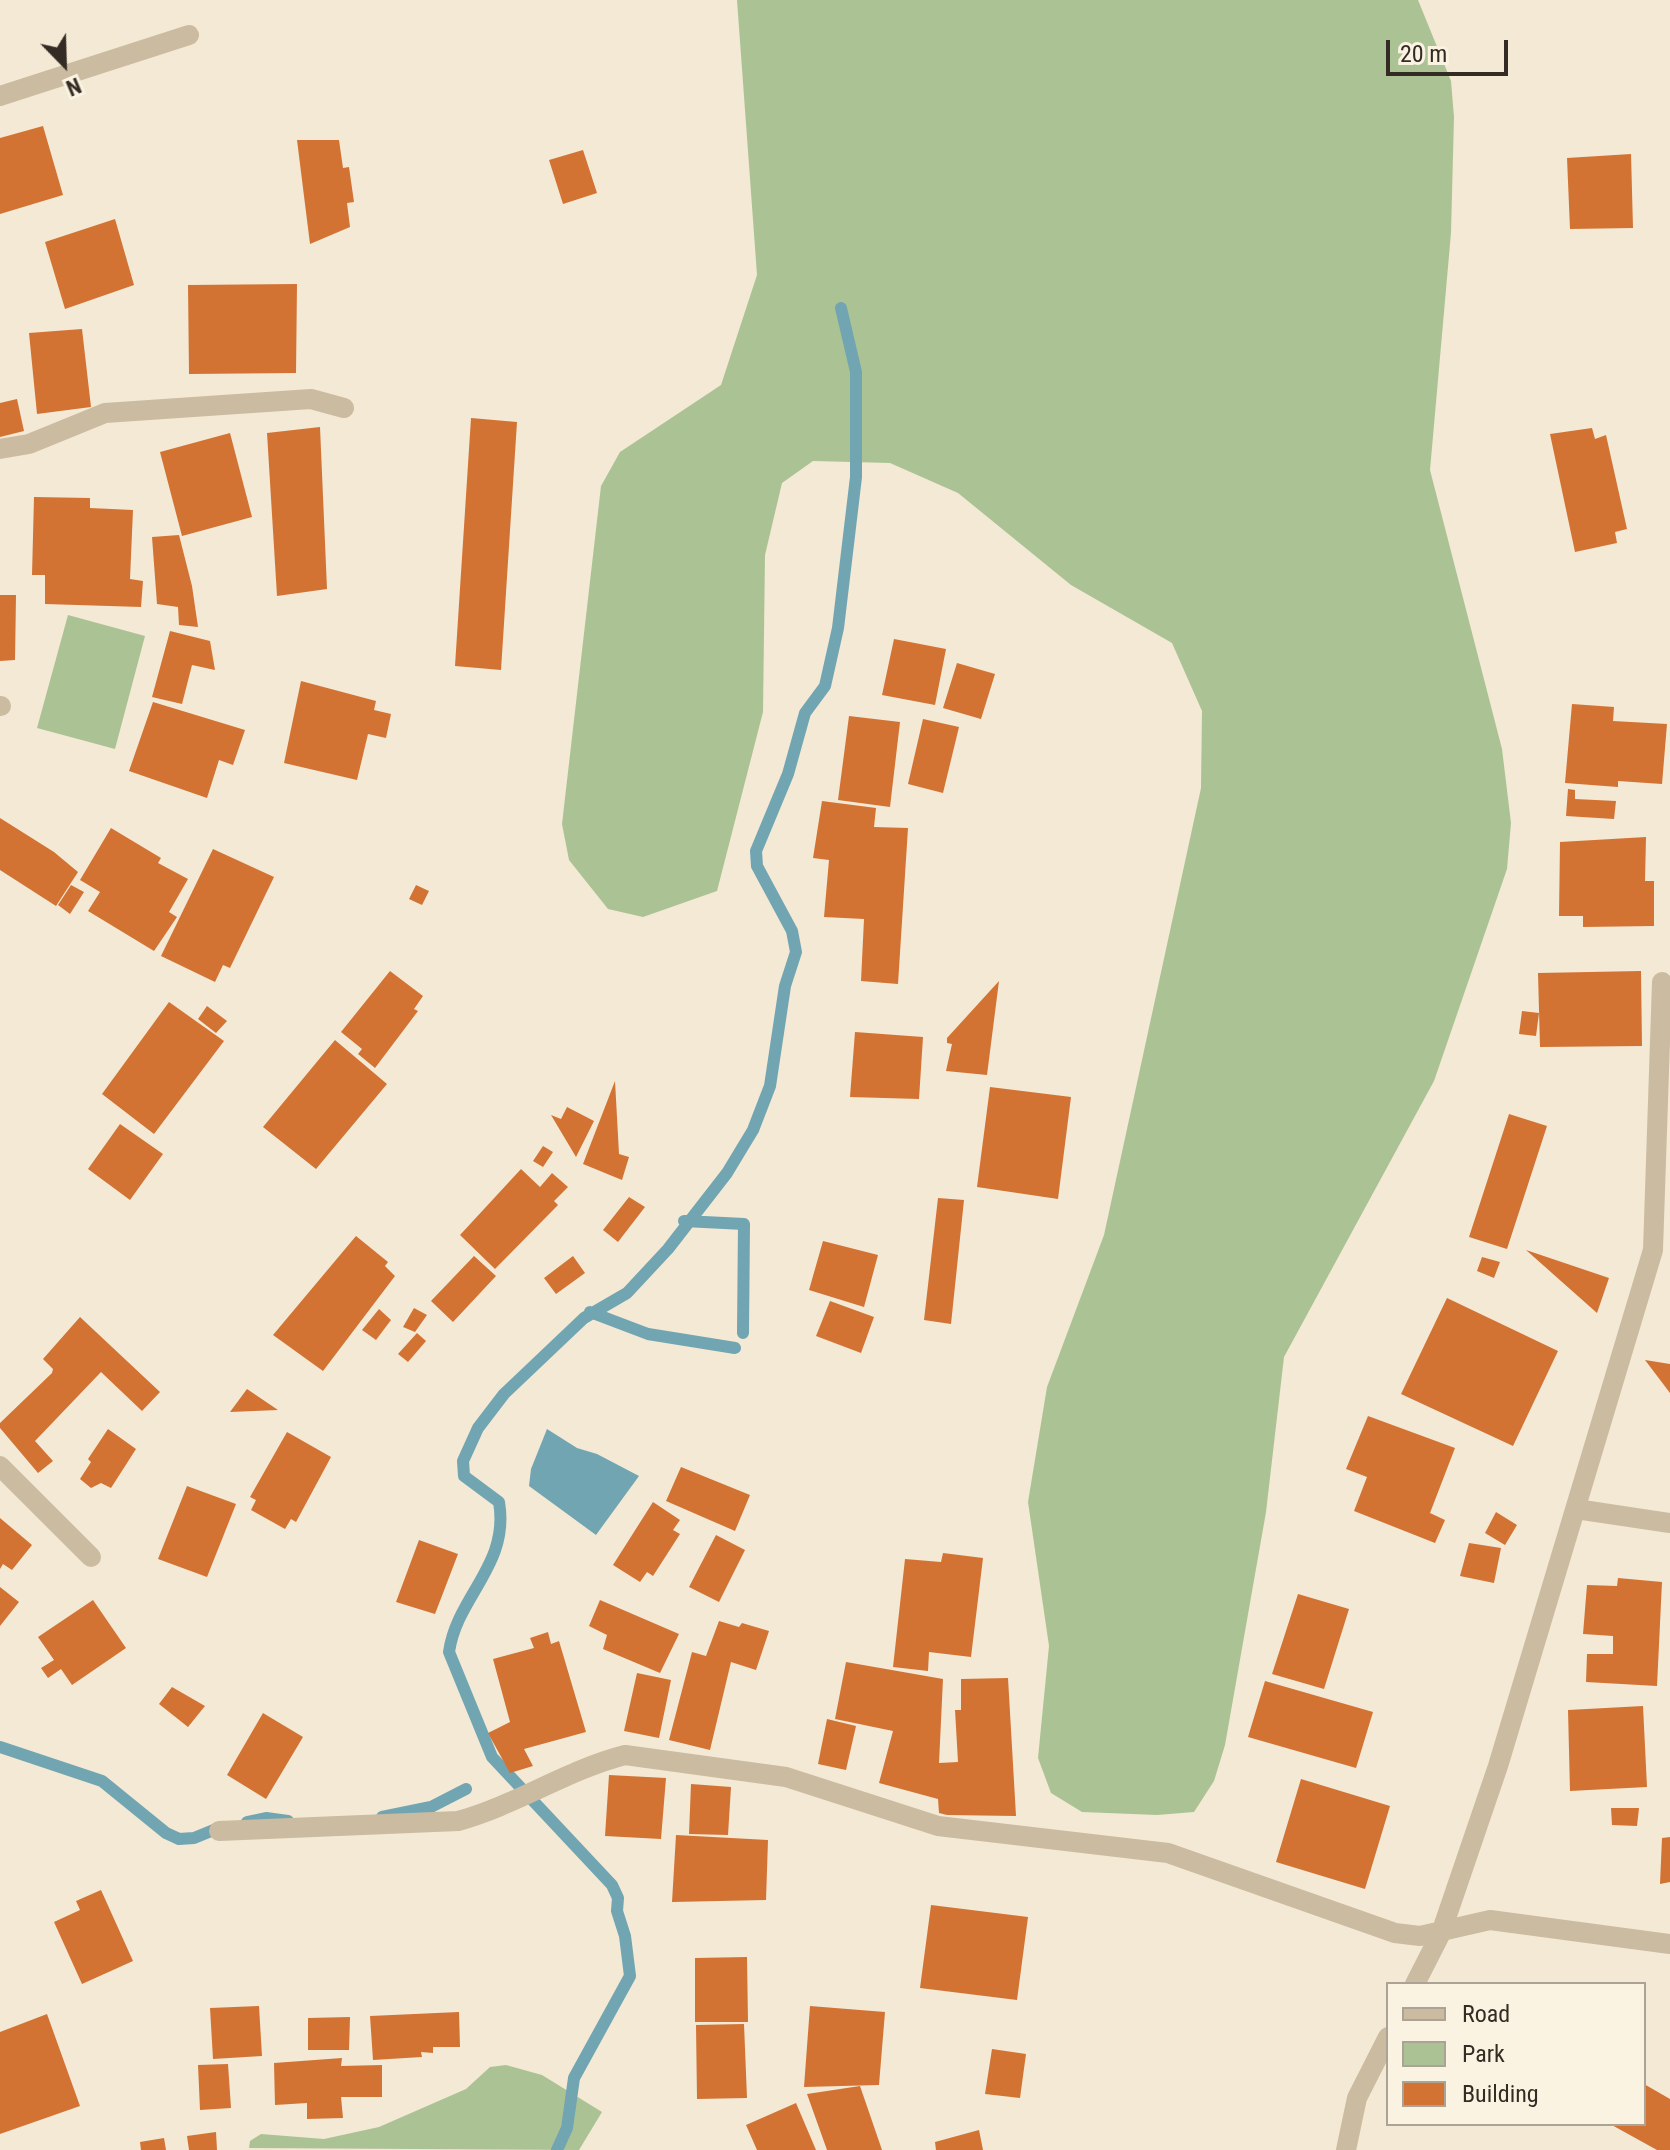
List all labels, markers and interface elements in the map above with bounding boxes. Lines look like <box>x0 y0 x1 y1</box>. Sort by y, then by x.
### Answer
north arrow <box>24 24 104 104</box>
scale bar <box>1390 24 1512 74</box>
text: 20 m <box>1400 40 1447 68</box>
text: N <box>62 72 85 101</box>
legend <box>1386 1982 1646 2126</box>
text: Road <box>1462 2000 1510 2028</box>
text: Park <box>1462 2040 1505 2068</box>
text: Building <box>1462 2080 1539 2108</box>

